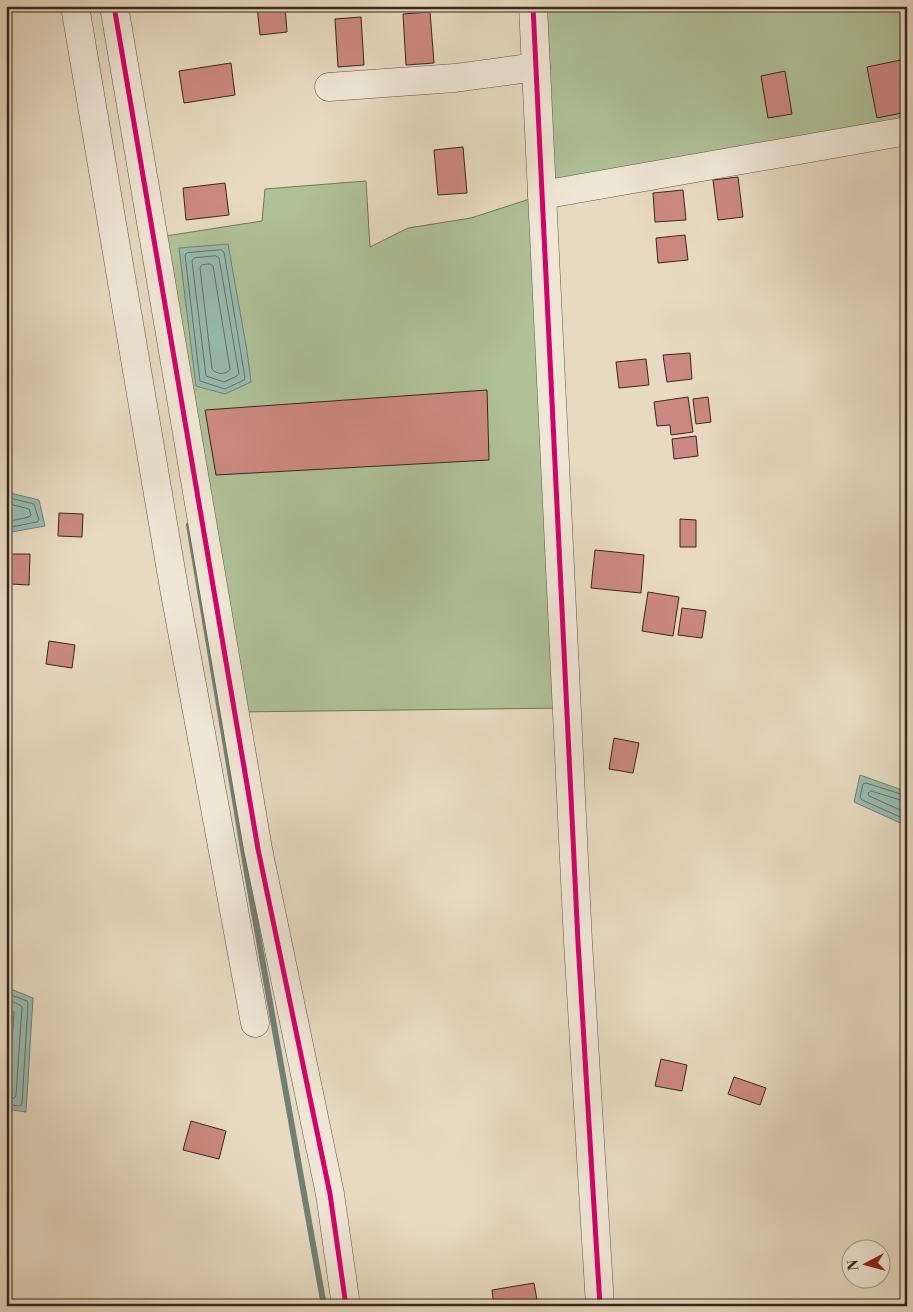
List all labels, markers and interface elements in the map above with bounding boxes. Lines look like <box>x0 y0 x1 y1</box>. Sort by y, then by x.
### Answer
north arrow <box>840 1240 890 1290</box>
text: N <box>845 1259 864 1272</box>

